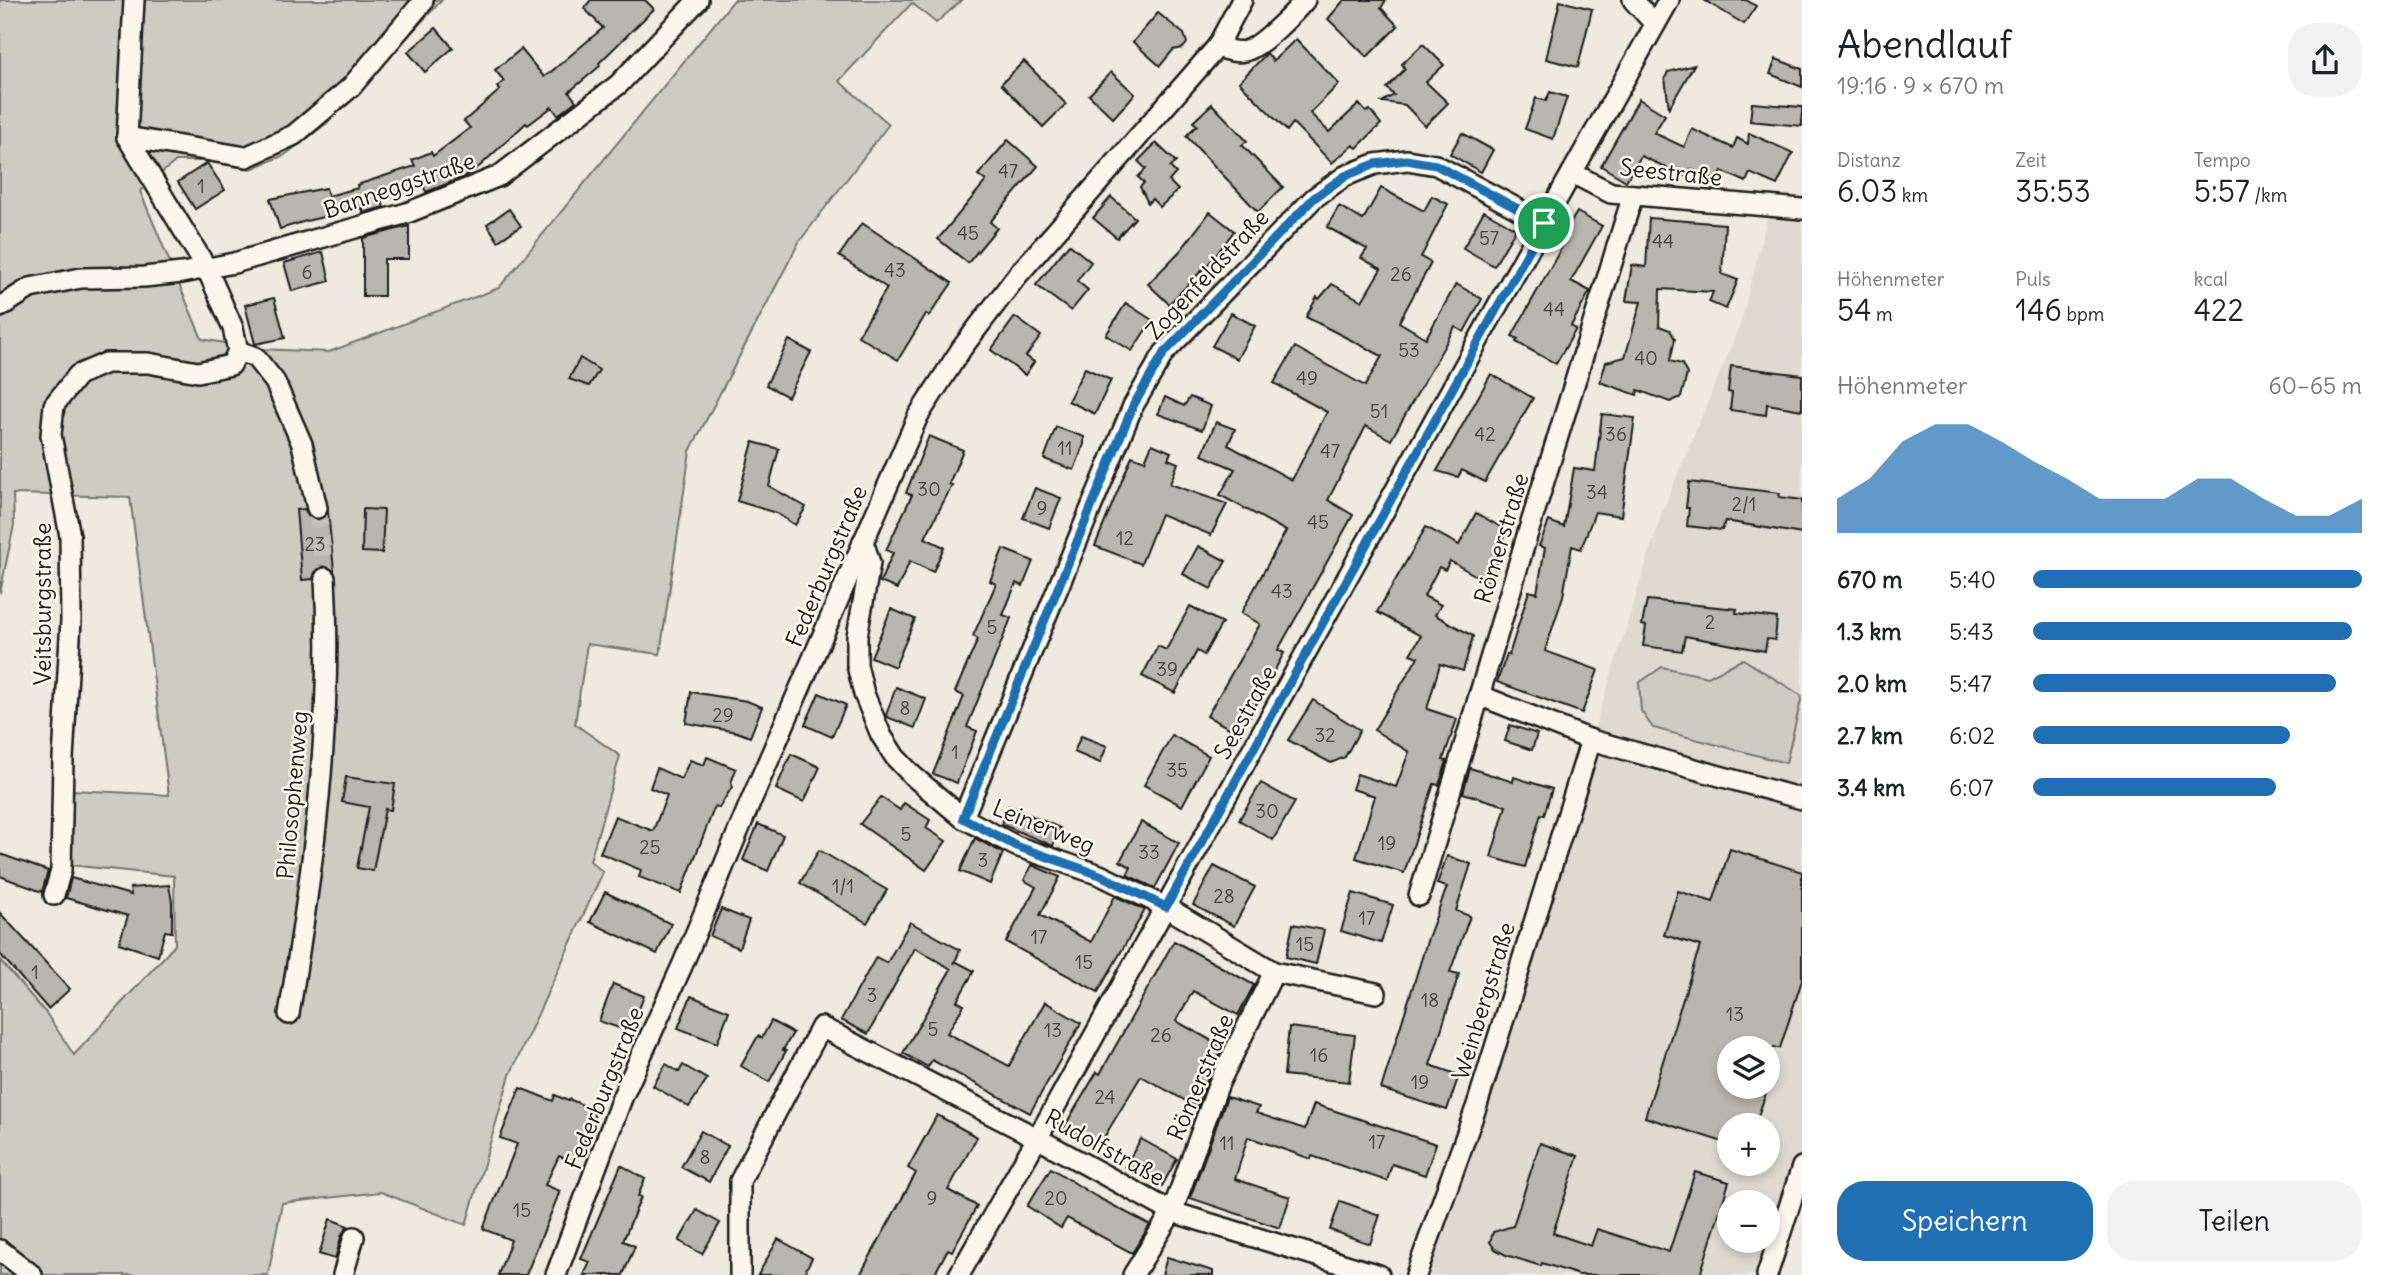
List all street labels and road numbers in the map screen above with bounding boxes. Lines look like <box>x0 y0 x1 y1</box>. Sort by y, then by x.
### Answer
street label: Banneggstraße <box>319 146 479 224</box>
street label: Seestraße <box>1618 152 1724 192</box>
street label: Zogenfeldstraße <box>1139 203 1275 345</box>
street label: Römerstraße <box>1467 469 1535 607</box>
street label: Federburgstraße <box>779 481 873 651</box>
street label: Veitsburgstraße <box>28 523 57 685</box>
street label: Seestraße <box>1207 660 1283 764</box>
street label: Philosophenweg <box>270 710 314 880</box>
street label: Leinerweg <box>989 792 1099 860</box>
street label: Weinbergstraße <box>1445 919 1521 1083</box>
street label: Federburgstraße <box>558 1002 650 1174</box>
street label: Römerstraße <box>1160 1009 1240 1145</box>
street label: Rudolfstraße <box>1040 1102 1170 1192</box>

